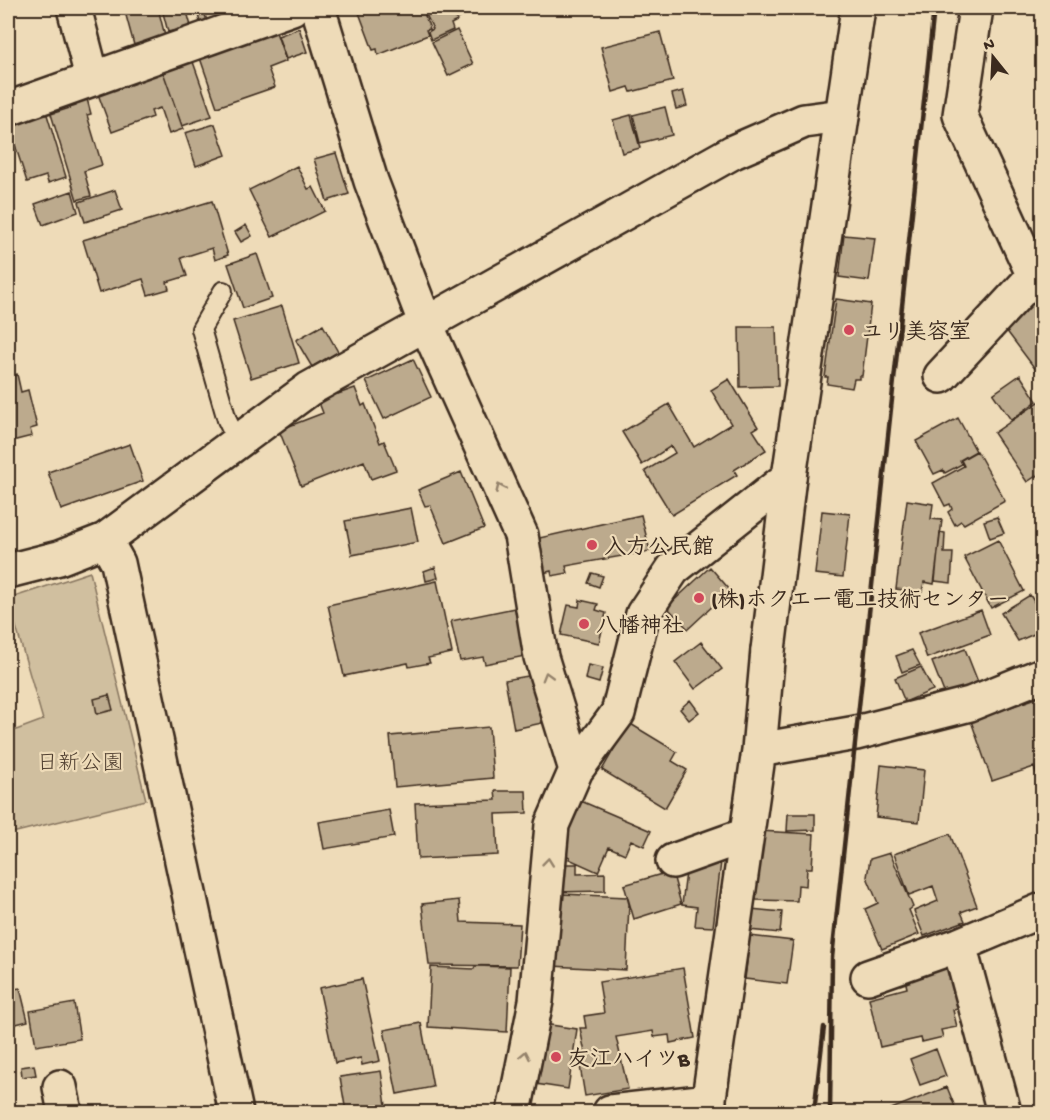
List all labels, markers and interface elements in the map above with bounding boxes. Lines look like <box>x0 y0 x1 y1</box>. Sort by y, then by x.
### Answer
north arrow <box>963 27 1023 87</box>
text: N <box>982 35 998 57</box>
place label: ユリ美容室 <box>861 319 971 347</box>
marker: ユリ美容室 <box>842 323 856 337</box>
one-way arrow <box>495 483 507 494</box>
place label: 入方公民館 <box>604 535 714 562</box>
marker: 入方公民館 <box>585 538 599 552</box>
place label: (株)ホクエー電工技術センター <box>711 588 1009 615</box>
marker: (株)ホクエー電工技術センター <box>692 591 706 605</box>
place label: 八幡神社 <box>596 614 684 641</box>
marker: 八幡神社 <box>577 617 591 631</box>
one-way arrow <box>542 671 554 682</box>
park label: 日新公園 <box>36 751 124 778</box>
one-way arrow <box>541 857 553 866</box>
place label: 友江ハイツB <box>568 1047 691 1074</box>
one-way arrow <box>518 1050 531 1060</box>
marker: 友江ハイツB <box>549 1050 563 1064</box>

